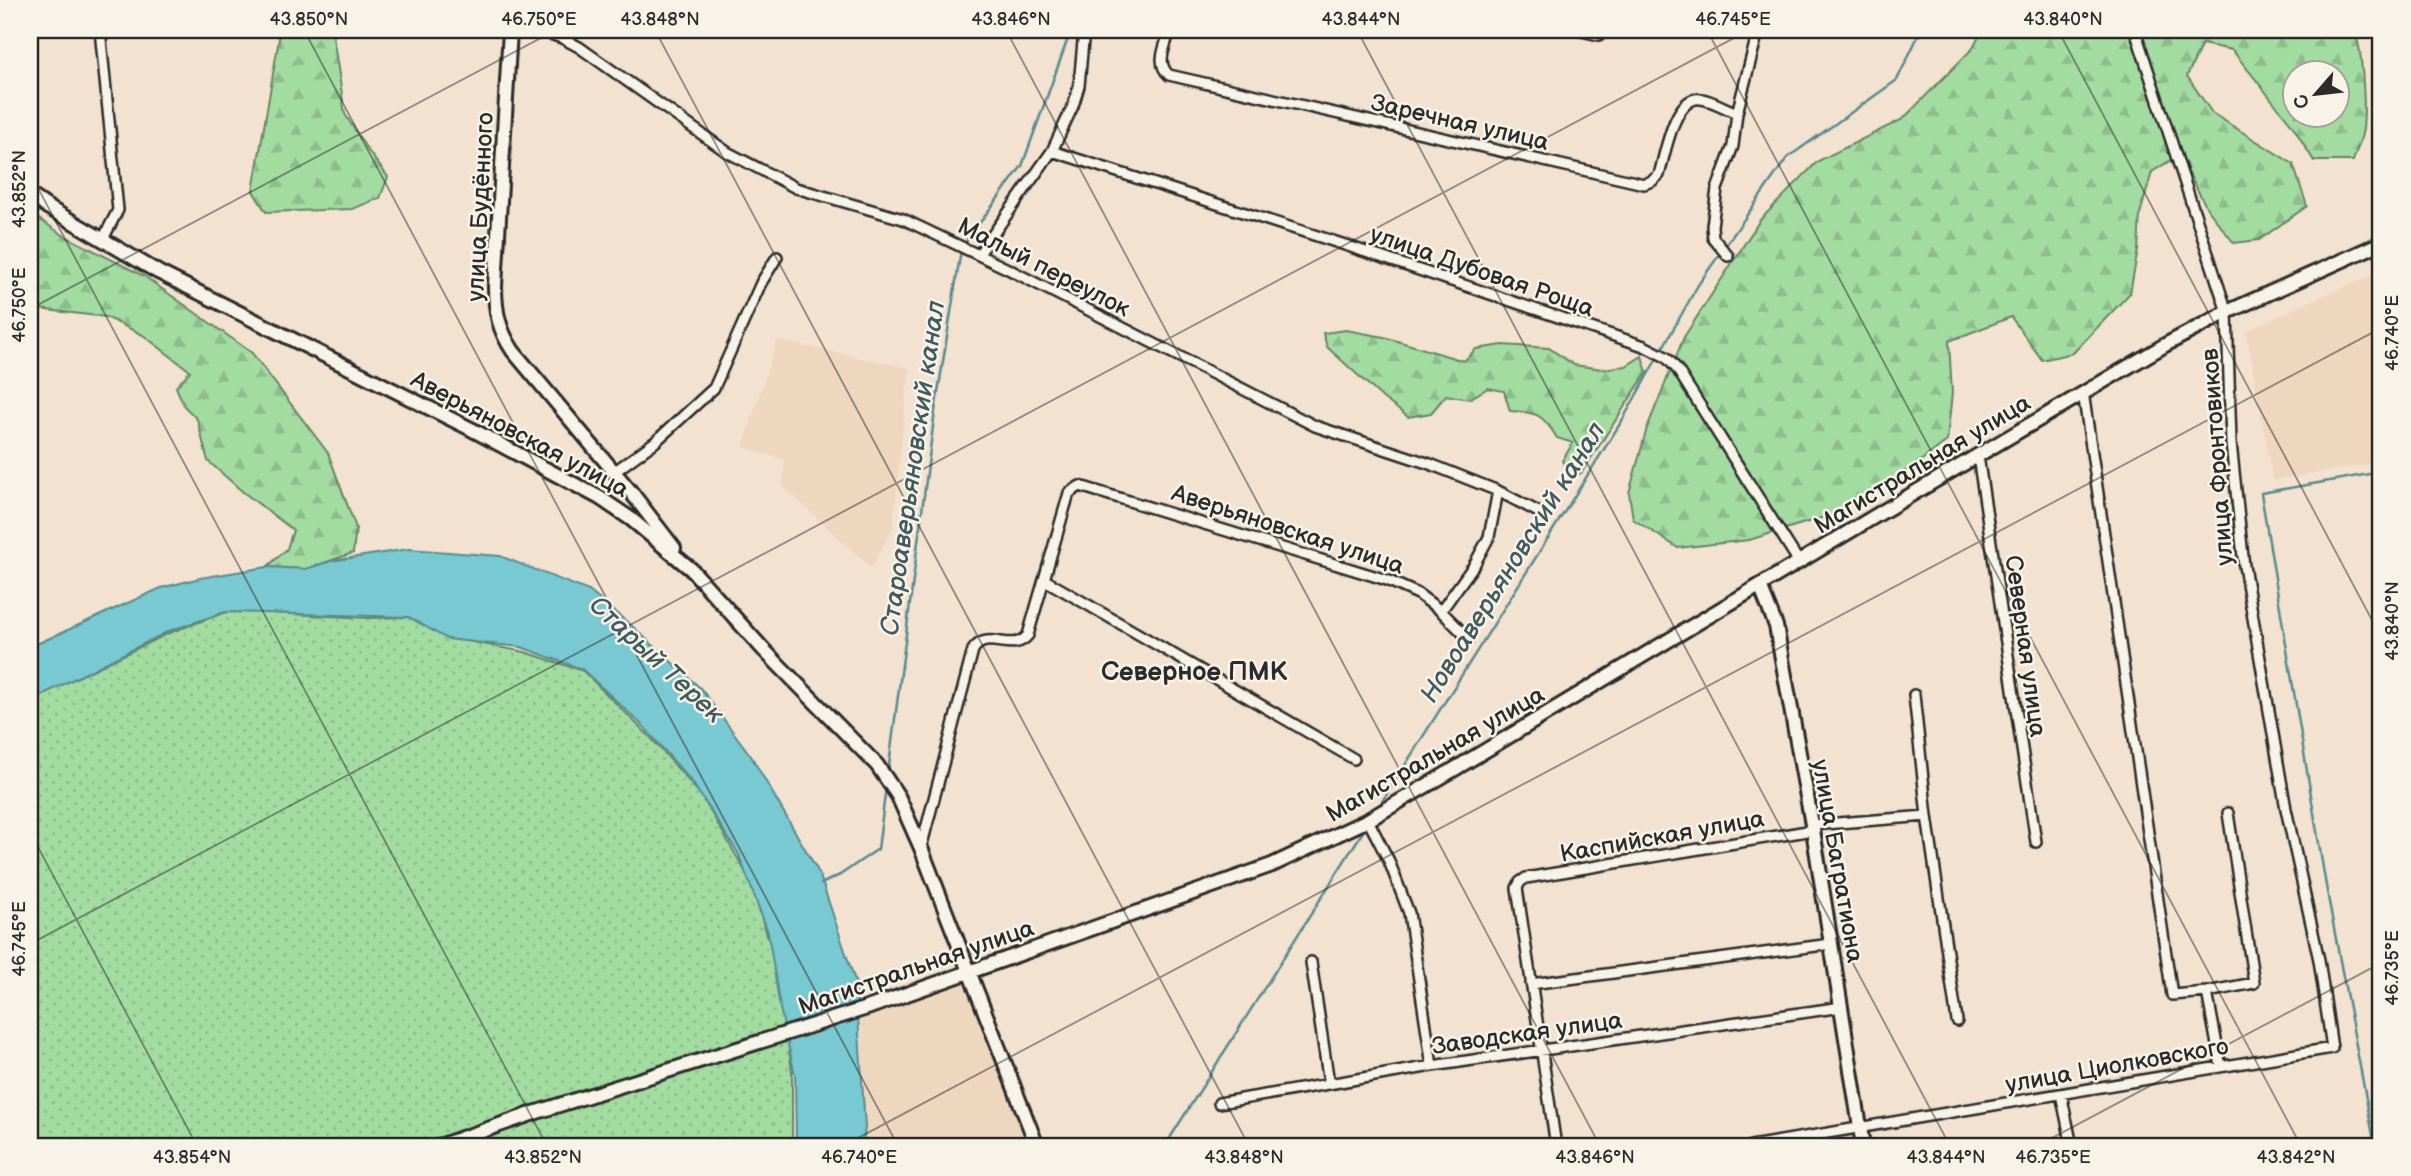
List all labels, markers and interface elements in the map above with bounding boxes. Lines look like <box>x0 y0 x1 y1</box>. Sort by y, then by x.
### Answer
text: 43.850°N <box>270 9 348 30</box>
text: 46.750°E <box>501 9 577 30</box>
text: 43.848°N <box>620 9 700 30</box>
text: 43.846°N <box>971 9 1051 30</box>
text: 43.844°N <box>1321 9 1401 30</box>
text: 46.745°E <box>1695 9 1771 30</box>
text: 43.840°N <box>2023 9 2103 30</box>
north arrow <box>2282 60 2352 130</box>
street label: Заречная улица <box>1368 88 1552 157</box>
text: С <box>2289 90 2316 113</box>
street label: улица Будённого <box>461 112 500 302</box>
text: 43.852°N <box>9 150 30 228</box>
street label: Малый переулок <box>953 212 1135 323</box>
street label: улица Дубовая Роща <box>1366 220 1598 323</box>
text: 46.750°E <box>9 267 30 343</box>
text: 46.740°E <box>2382 295 2403 371</box>
water label: Староаверьяновский канал <box>875 299 952 638</box>
street label: улица Фронтовиков <box>2195 347 2240 567</box>
street label: Аверьяновская улица <box>405 364 634 504</box>
street label: Магистральная улица <box>1809 388 2036 541</box>
water label: Новоаверьяновский канал <box>1414 417 1613 709</box>
street label: Аверьяновская улица <box>1167 478 1408 581</box>
street label: Северная улица <box>1998 553 2053 739</box>
text: 43.840°N <box>2382 581 2403 661</box>
water label: Старый Терек <box>582 590 730 730</box>
district label: Северное ПМК <box>1101 657 1288 688</box>
street label: Магистральная улица <box>1321 680 1550 829</box>
street label: улица Багратиона <box>1805 757 1870 965</box>
street label: Каспийская улица <box>1558 804 1767 869</box>
text: 46.745°E <box>9 901 30 977</box>
street label: Магистральная улица <box>795 914 1038 1021</box>
text: 46.735°E <box>2382 930 2403 1006</box>
street label: Заводская улица <box>1430 1006 1624 1061</box>
street label: улица Циолковского <box>2003 1032 2231 1099</box>
text: 43.854°N <box>153 1147 231 1168</box>
text: 43.852°N <box>504 1147 582 1168</box>
text: 46.740°E <box>821 1147 897 1168</box>
text: 43.848°N <box>1204 1147 1284 1168</box>
text: 43.846°N <box>1555 1147 1635 1168</box>
text: 43.844°N <box>1906 1147 1986 1168</box>
text: 46.735°E <box>2015 1147 2091 1168</box>
text: 43.842°N <box>2257 1147 2335 1168</box>

